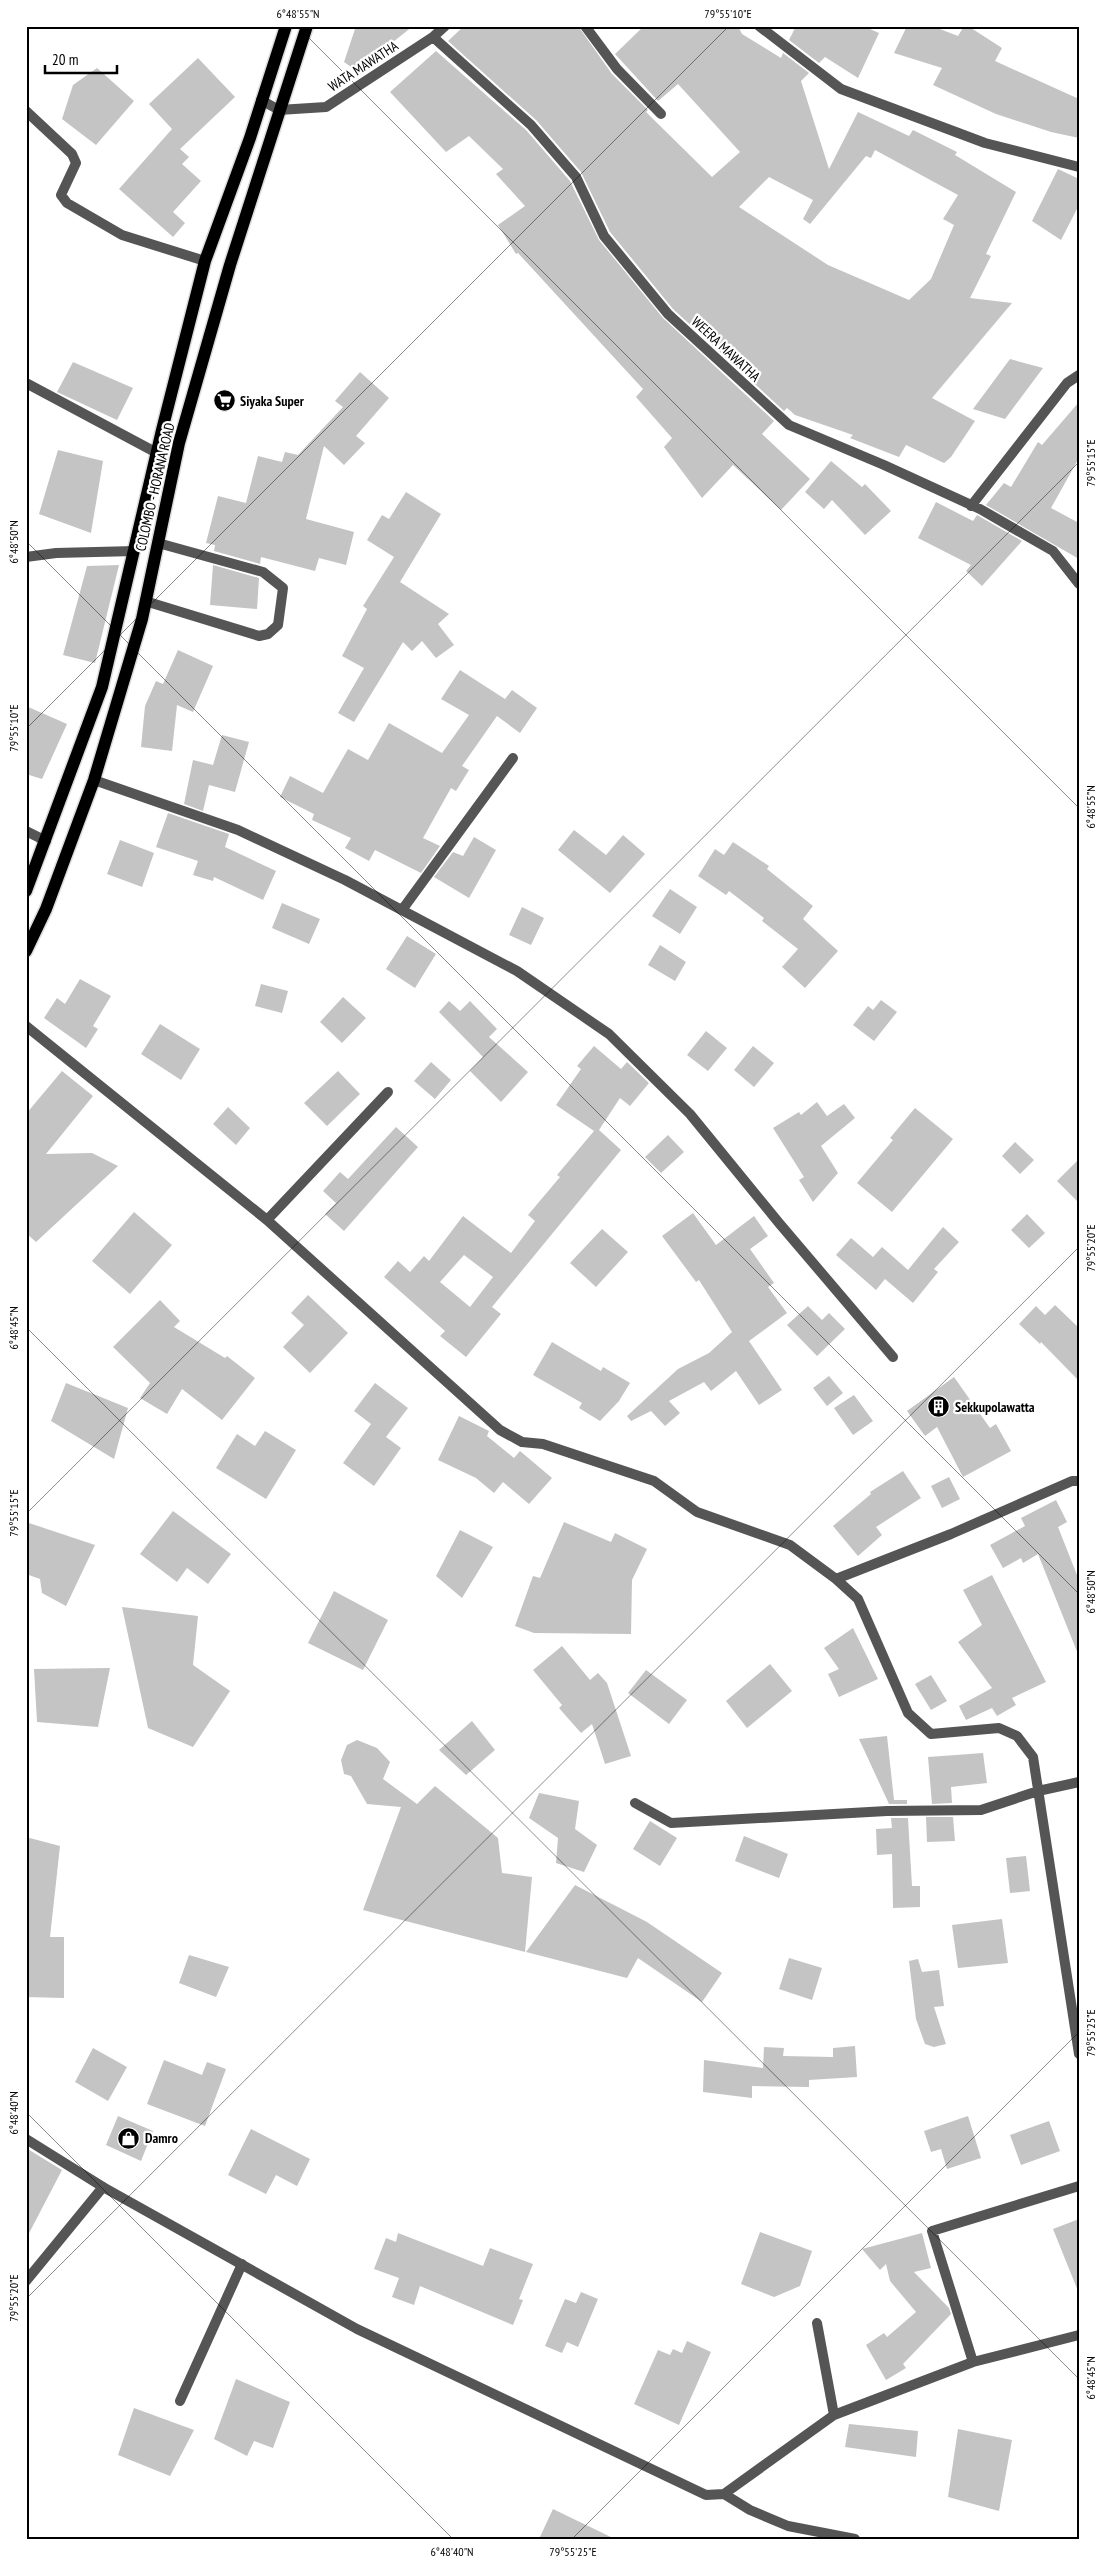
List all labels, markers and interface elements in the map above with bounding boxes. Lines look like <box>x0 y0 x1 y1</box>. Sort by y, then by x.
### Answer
text: 6°48'55"N <box>276 6 320 21</box>
text: 79°55'10"E <box>704 6 752 21</box>
street label: WATA MAWATHA <box>325 36 402 95</box>
scale bar <box>45 42 118 74</box>
text: 20 m <box>52 50 78 69</box>
street label: WEERA MAWATHA <box>688 313 764 386</box>
supermarket icon: Siyaka Super <box>212 389 236 413</box>
place label: Siyaka Super <box>240 392 305 410</box>
street label: COLOMBO - HORANA ROAD <box>131 421 179 553</box>
text: 79°55'15"E <box>1083 439 1098 487</box>
text: 6°48'50"N <box>6 520 21 564</box>
text: 79°55'10"E <box>6 704 21 752</box>
text: 6°48'55"N <box>1083 785 1098 829</box>
text: 79°55'20"E <box>1083 1224 1098 1272</box>
text: 6°48'45"N <box>6 1306 21 1350</box>
building icon: Sekkupolawatta <box>927 1395 951 1419</box>
place label: Sekkupolawatta <box>955 1398 1035 1416</box>
text: 79°55'15"E <box>6 1489 21 1537</box>
text: 6°48'50"N <box>1083 1570 1098 1614</box>
text: 79°55'25"E <box>1083 2009 1098 2057</box>
text: 6°48'40"N <box>6 2091 21 2135</box>
shop icon: Damro <box>117 2126 141 2150</box>
place label: Damro <box>145 2129 178 2147</box>
text: 79°55'20"E <box>6 2274 21 2322</box>
text: 6°48'45"N <box>1083 2356 1098 2400</box>
text: 6°48'40"N <box>430 2544 474 2559</box>
text: 79°55'25"E <box>549 2544 597 2559</box>

